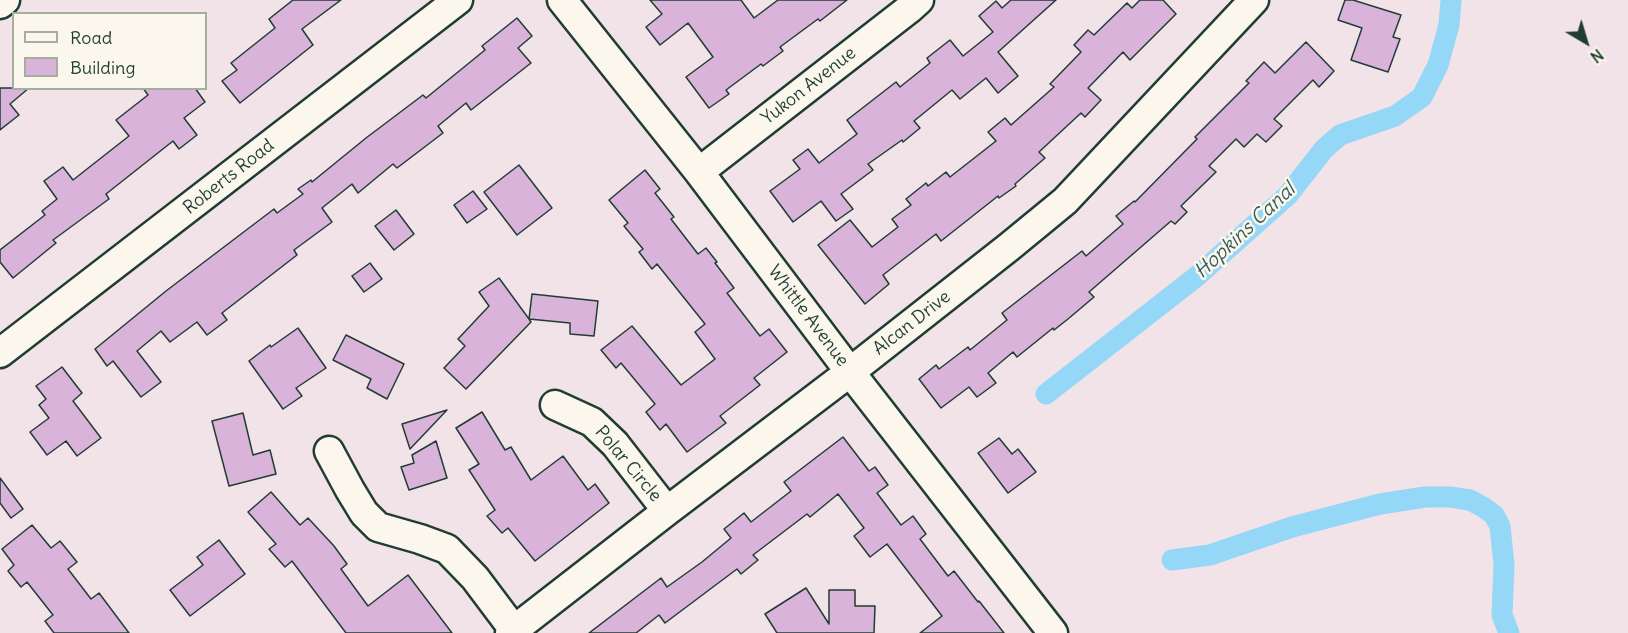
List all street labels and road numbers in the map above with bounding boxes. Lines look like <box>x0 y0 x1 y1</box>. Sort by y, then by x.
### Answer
street label: Yukon Avenue <box>758 42 860 130</box>
street label: Roberts Road <box>179 135 279 219</box>
street label: Whittle Avenue <box>763 261 853 371</box>
street label: Alcan Drive <box>869 286 955 360</box>
street label: Polar Circle <box>590 422 666 506</box>

